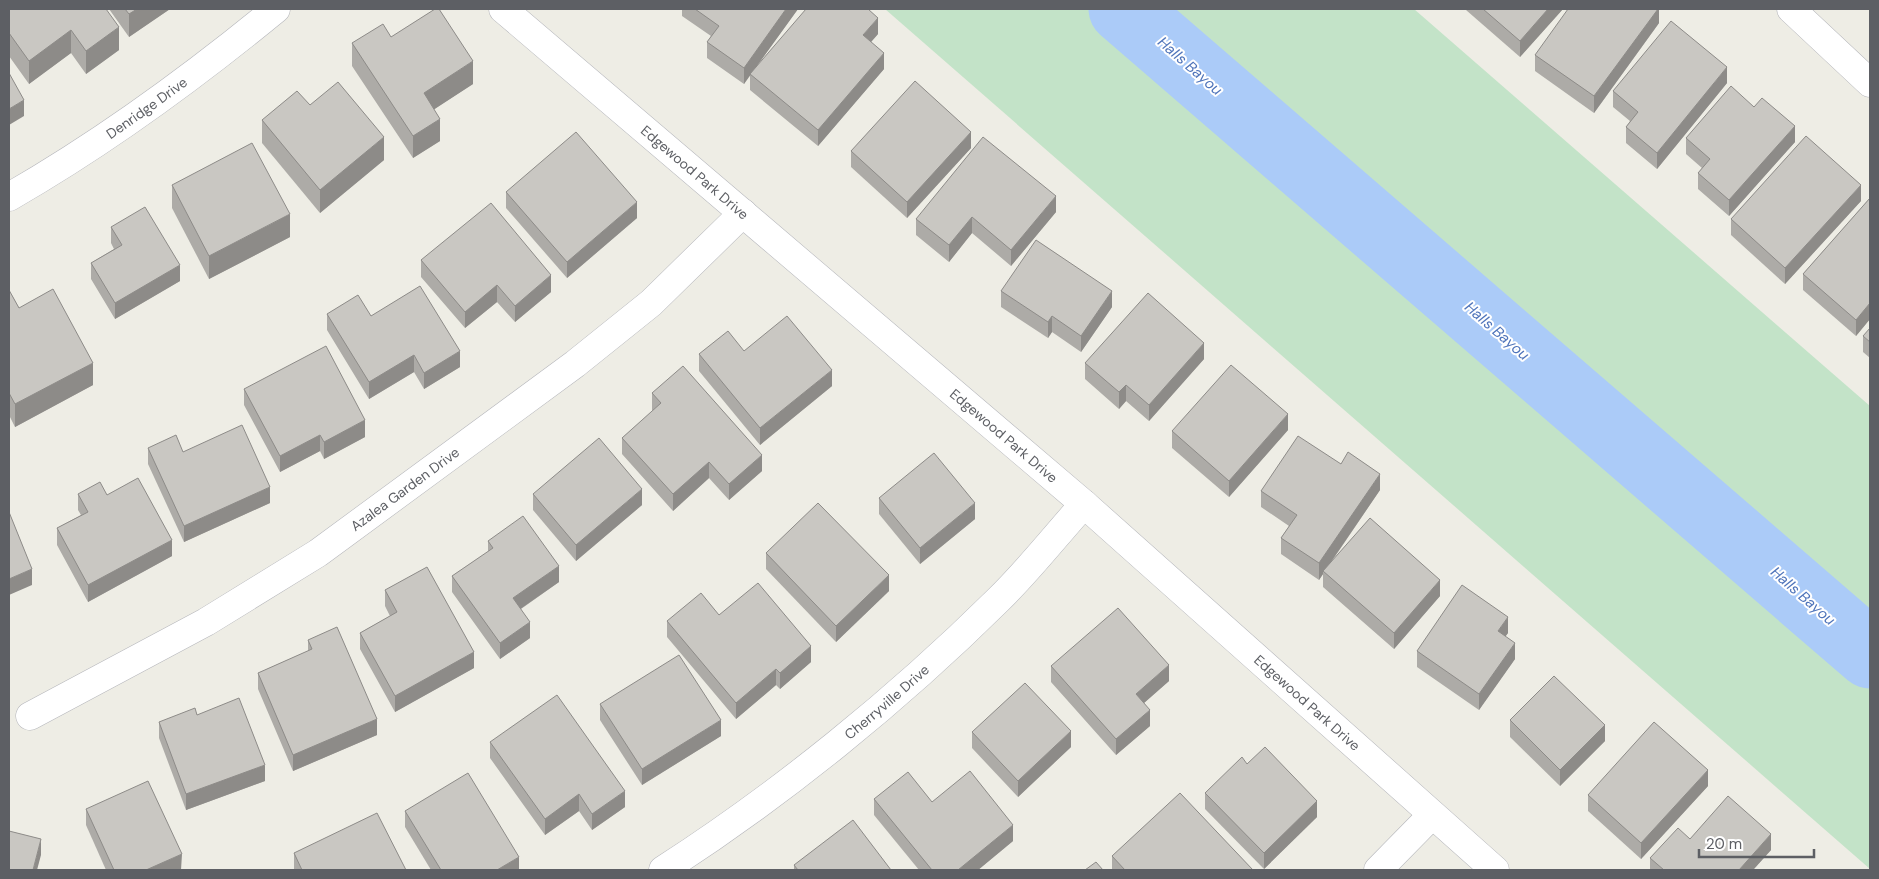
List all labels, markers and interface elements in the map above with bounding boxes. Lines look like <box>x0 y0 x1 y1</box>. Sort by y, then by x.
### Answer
water label: Halls Bayou <box>1153 32 1227 100</box>
street label: Denridge Drive <box>103 73 191 143</box>
street label: Edgewood Park Drive <box>637 121 752 223</box>
water label: Halls Bayou <box>1460 297 1534 365</box>
street label: Edgewood Park Drive <box>946 385 1062 487</box>
street label: Azalea Garden Drive <box>347 443 463 535</box>
water label: Halls Bayou <box>1766 562 1840 630</box>
street label: Edgewood Park Drive <box>1250 651 1364 755</box>
street label: Cherryville Drive <box>841 660 933 743</box>
scale bar <box>1699 826 1814 858</box>
text: 20 m <box>1706 834 1742 854</box>

